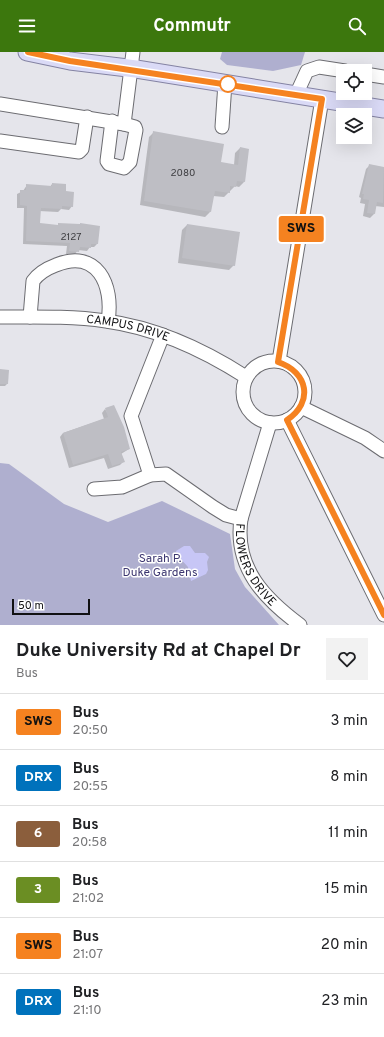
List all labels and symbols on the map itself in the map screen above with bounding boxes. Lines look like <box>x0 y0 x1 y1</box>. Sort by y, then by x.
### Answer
unlabelled marker <box>219 75 237 93</box>
house number: 2080 <box>171 167 195 180</box>
line badge: SWS <box>278 216 324 242</box>
house number: 2127 <box>60 231 82 244</box>
street label: CAMPUS DRIVE <box>86 312 172 346</box>
street label: FLOWERS DRIVE <box>231 523 279 610</box>
park label: Sarah P. Duke Gardens <box>122 551 198 581</box>
scale bar <box>12 597 90 616</box>

